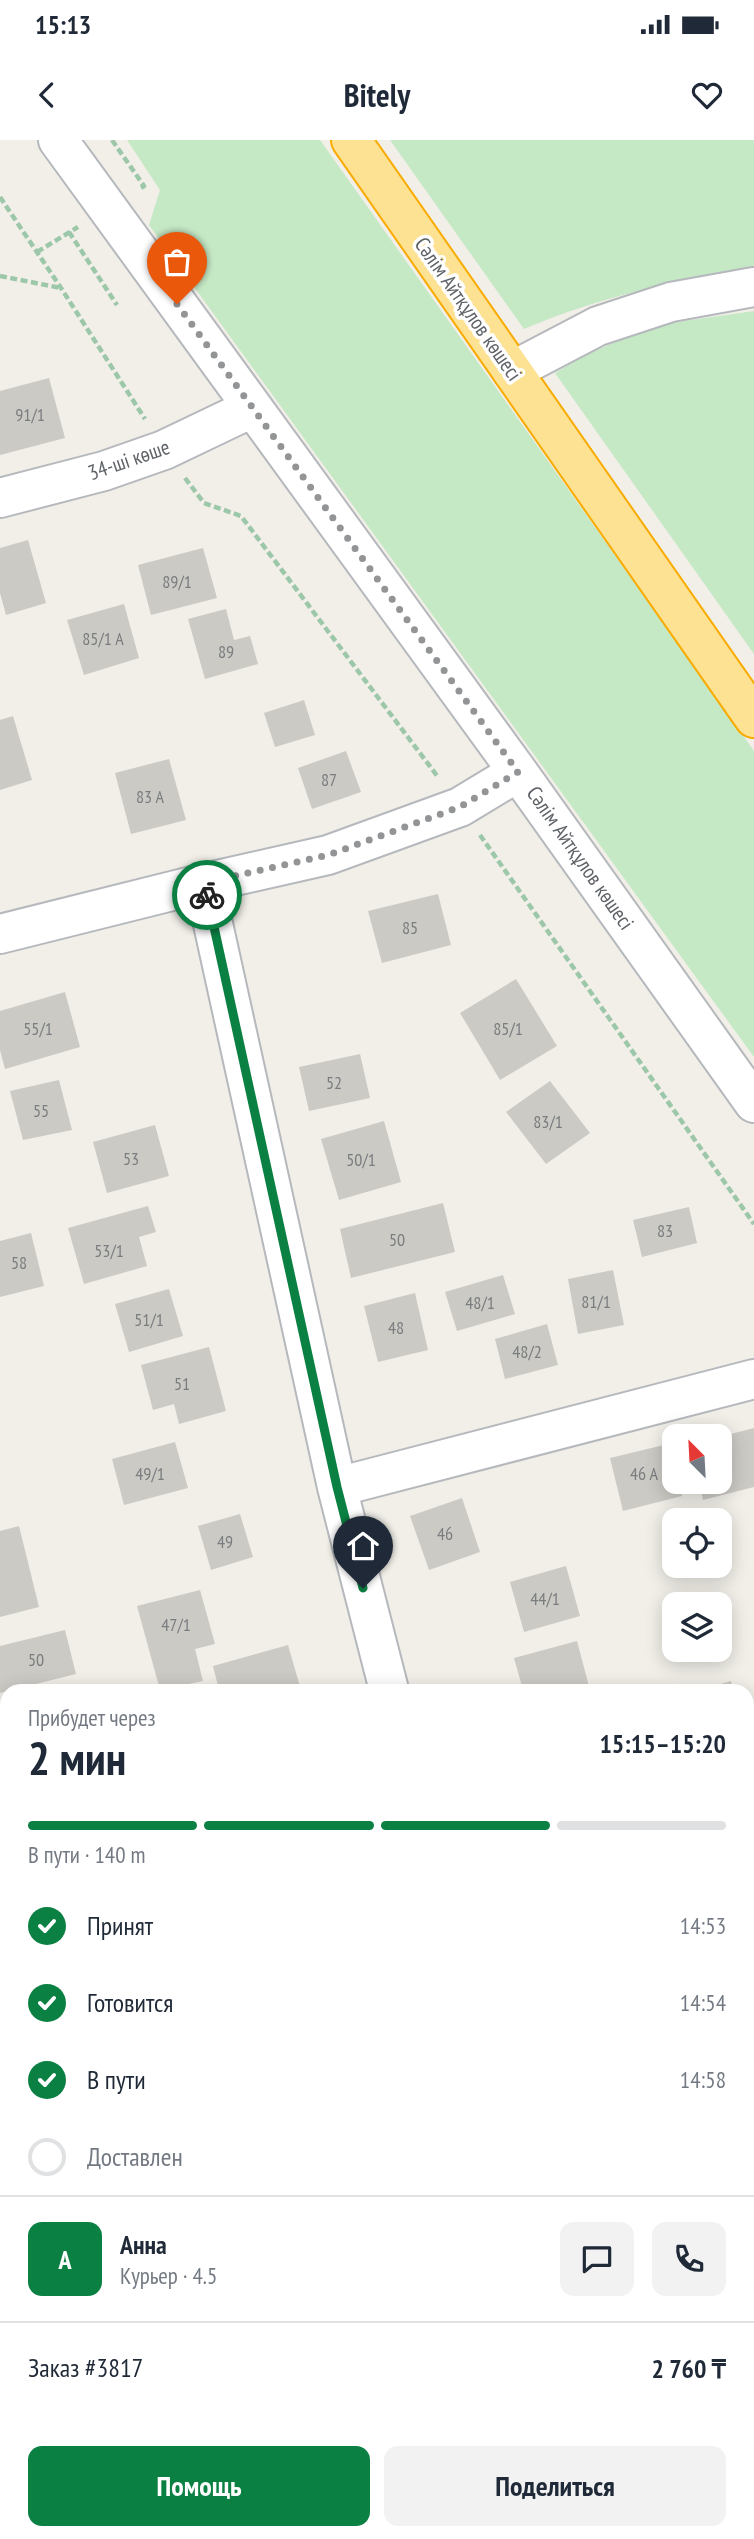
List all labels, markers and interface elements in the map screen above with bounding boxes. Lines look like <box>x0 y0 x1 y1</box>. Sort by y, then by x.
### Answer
text: 15:13 <box>35 8 91 41</box>
text: Bitely <box>344 74 410 116</box>
icon: back <box>28 76 66 114</box>
icon: heart <box>688 76 726 114</box>
pin <box>147 232 207 304</box>
street label: Сәлім Айтқұлов көшесі <box>409 232 528 386</box>
icon: bag <box>158 243 196 281</box>
house number: 91/1 <box>15 403 45 426</box>
street label: 34-ші көше <box>84 433 173 486</box>
house number: 89/1 <box>162 570 192 593</box>
house number: 85/1 А <box>82 627 124 650</box>
house number: 89 <box>218 640 234 663</box>
house number: 87 <box>321 768 337 791</box>
street label: Сәлім Айтқұлов көшесі <box>521 781 640 935</box>
house number: 83 А <box>136 785 165 808</box>
courier <box>172 860 242 930</box>
icon: bike <box>188 876 226 914</box>
house number: 85 <box>402 916 418 939</box>
house number: 55/1 <box>23 1017 53 1040</box>
house number: 85/1 <box>493 1017 523 1040</box>
house number: 52 <box>326 1071 342 1094</box>
house number: 55 <box>33 1099 49 1122</box>
house number: 83/1 <box>533 1110 563 1133</box>
house number: 53 <box>123 1147 139 1170</box>
house number: 50/1 <box>346 1148 376 1171</box>
house number: 83 <box>657 1219 673 1242</box>
house number: 50 <box>389 1228 405 1251</box>
house number: 53/1 <box>94 1239 124 1262</box>
house number: 58 <box>11 1251 27 1274</box>
house number: 81/1 <box>581 1290 611 1313</box>
house number: 48/1 <box>465 1291 495 1314</box>
house number: 51/1 <box>134 1308 164 1331</box>
house number: 48 <box>388 1316 404 1339</box>
house number: 48/2 <box>512 1340 542 1363</box>
house number: 51 <box>174 1372 190 1395</box>
north arrow <box>662 1424 732 1494</box>
map controls <box>662 1424 732 1662</box>
house number: 49/1 <box>135 1462 165 1485</box>
house number: 46 А <box>630 1462 659 1485</box>
button: locate <box>662 1508 732 1578</box>
pin <box>333 1516 393 1588</box>
house number: 46 <box>437 1522 453 1545</box>
icon: home <box>344 1527 382 1565</box>
house number: 49 <box>217 1530 233 1553</box>
house number: 44/1 <box>530 1587 560 1610</box>
button: layers <box>662 1592 732 1662</box>
house number: 47/1 <box>161 1613 191 1636</box>
house number: 50 <box>28 1648 44 1671</box>
text: Прибудет через <box>28 1703 156 1732</box>
text: 15:15–15:20 <box>599 1727 726 1760</box>
text: 2 мин <box>28 1728 126 1788</box>
text: В пути · 140 m <box>28 1840 145 1869</box>
icon: check <box>28 1907 66 1945</box>
text: Принят <box>87 1909 153 1942</box>
text: 14:53 <box>680 1911 726 1940</box>
icon: check <box>28 1984 66 2022</box>
text: Готовится <box>87 1986 173 2019</box>
text: 14:54 <box>680 1988 726 2017</box>
icon: check <box>28 2061 66 2099</box>
text: В пути <box>87 2063 146 2096</box>
text: 14:58 <box>680 2065 726 2094</box>
text: Доставлен <box>87 2140 183 2173</box>
button: chat <box>560 2222 634 2296</box>
button: phone <box>652 2222 726 2296</box>
text: Анна <box>120 2228 167 2261</box>
text: А <box>58 2243 72 2276</box>
text: Курьер · 4.5 <box>120 2261 217 2290</box>
text: Заказ #3817 <box>28 2351 143 2384</box>
text: 2 760 ₸ <box>651 2352 726 2385</box>
button: Помощь <box>28 2446 370 2526</box>
button: Поделиться <box>384 2446 726 2526</box>

